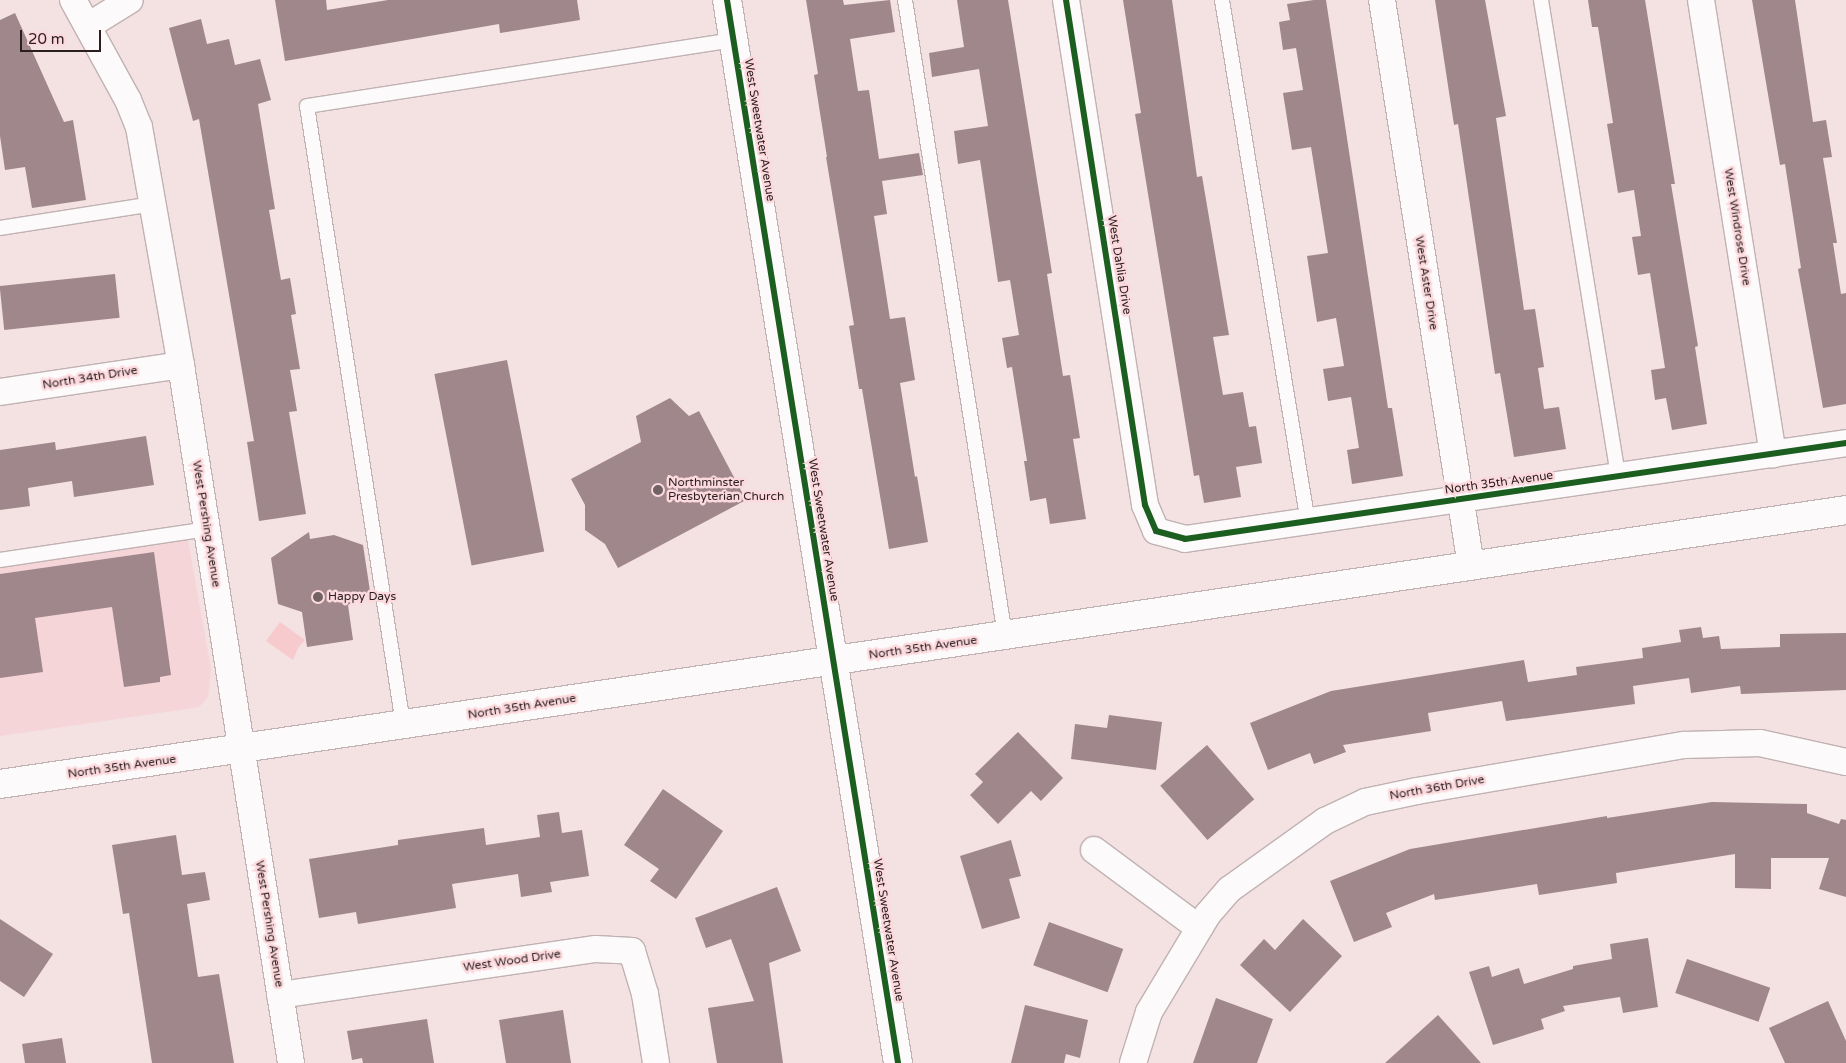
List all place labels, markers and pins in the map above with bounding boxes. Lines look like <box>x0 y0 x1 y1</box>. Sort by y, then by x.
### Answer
place label: Northminster Presbyterian Church <box>668 476 784 504</box>
marker: Northminster Presbyterian Church <box>652 484 664 496</box>
place label: Happy Days <box>328 590 396 604</box>
marker: Happy Days <box>312 591 324 603</box>

